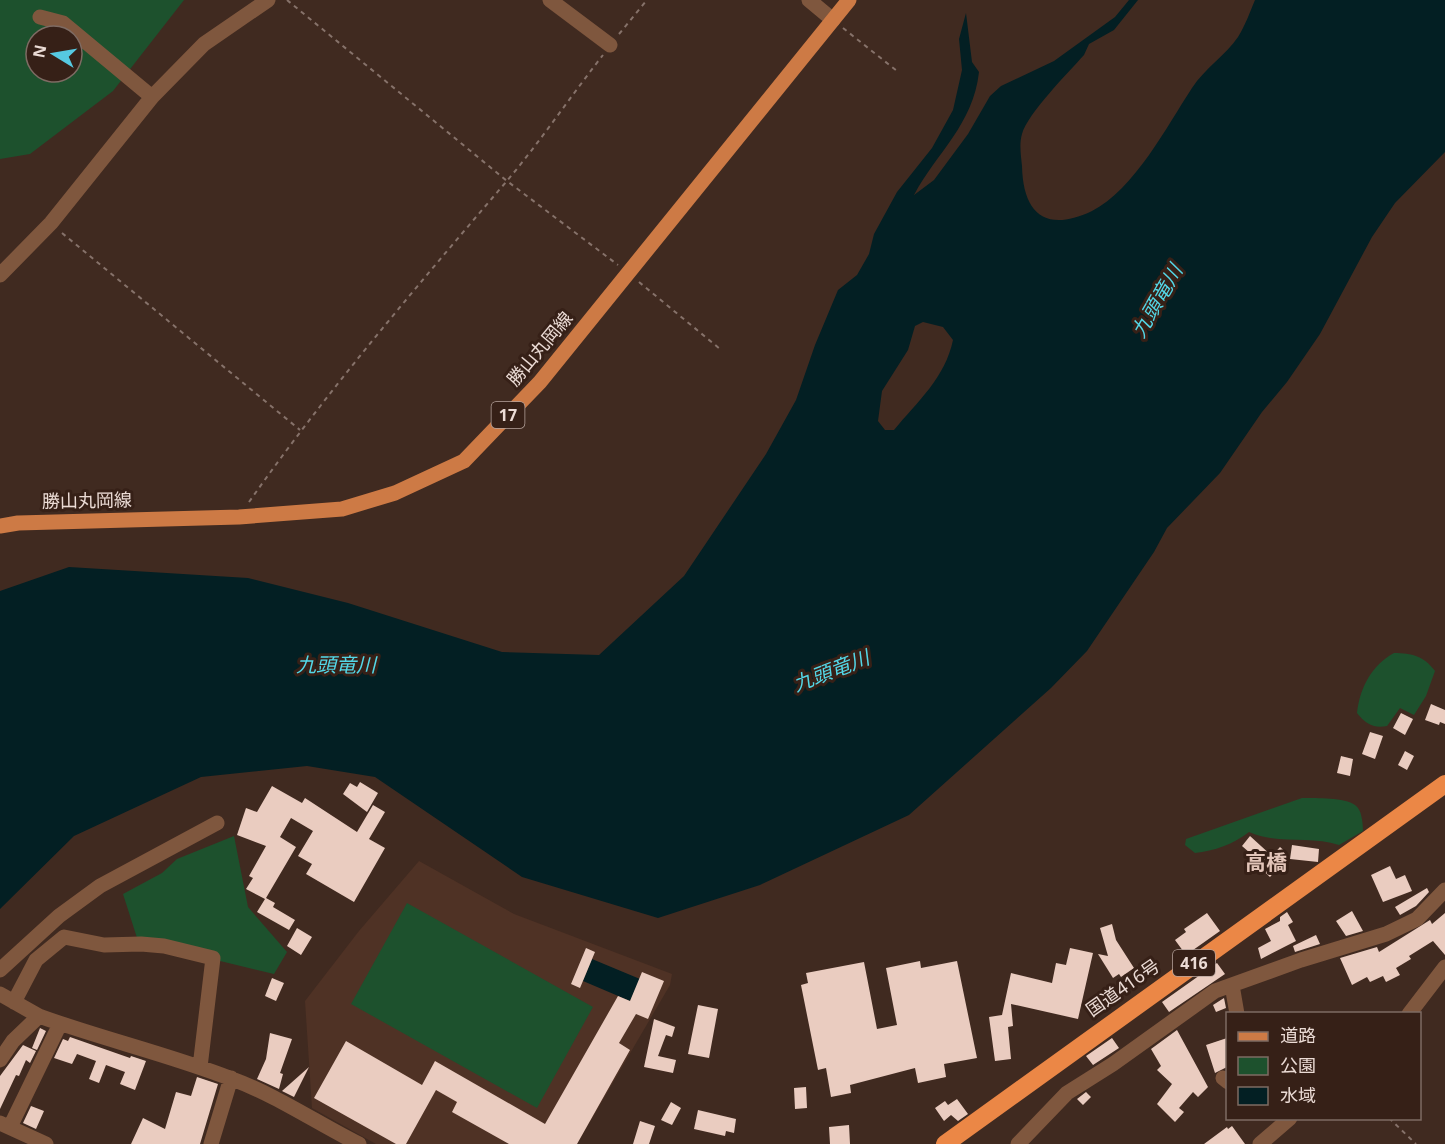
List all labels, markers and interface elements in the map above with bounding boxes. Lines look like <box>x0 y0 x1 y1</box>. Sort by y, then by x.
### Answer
north arrow <box>24 24 84 84</box>
text: N <box>27 43 51 60</box>
water label: 九頭竜川 <box>1125 258 1189 342</box>
street label: 勝山丸岡線 <box>501 306 577 391</box>
road number: 17 <box>492 402 524 428</box>
street label: 勝山丸岡線 <box>42 487 132 513</box>
water label: 九頭竜川 <box>789 643 875 697</box>
water label: 九頭竜川 <box>296 651 378 678</box>
district label: 高橋 <box>1245 848 1287 876</box>
road number: 416 <box>1173 950 1215 976</box>
street label: 国道416号 <box>1081 953 1164 1021</box>
legend <box>1226 1012 1421 1120</box>
text: 道路 <box>1280 1023 1316 1047</box>
text: 公園 <box>1280 1053 1316 1077</box>
text: 水域 <box>1280 1083 1316 1107</box>

